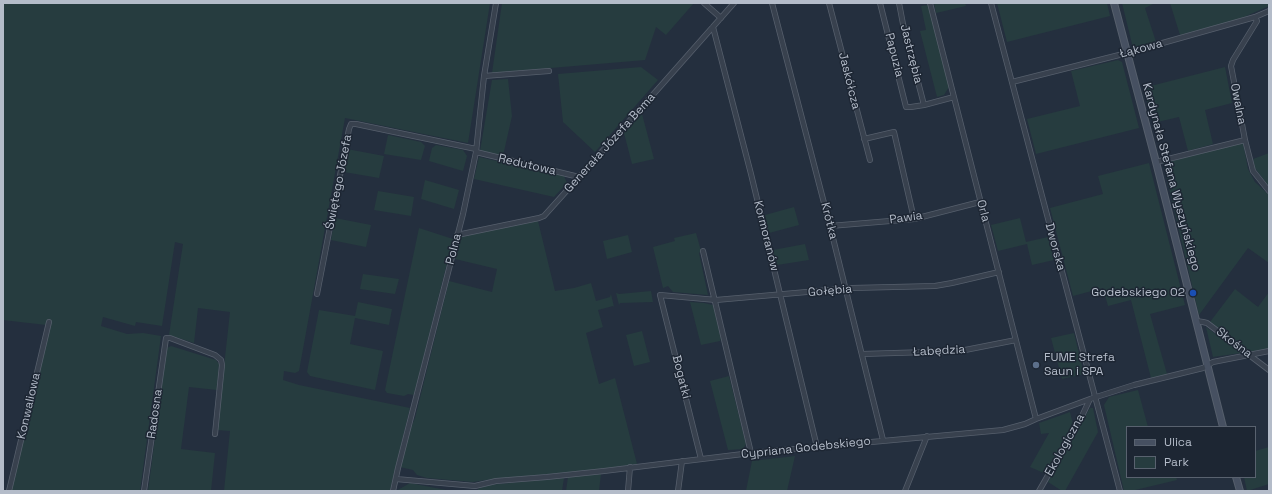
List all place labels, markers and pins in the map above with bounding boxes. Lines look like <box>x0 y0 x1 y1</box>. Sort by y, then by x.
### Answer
place label: Godebskiego 02 <box>1091 286 1185 300</box>
marker: Godebskiego 02 <box>1188 288 1198 298</box>
place label: FUME Strefa Saun i SPA <box>1044 351 1115 379</box>
marker: FUME Strefa Saun i SPA <box>1031 360 1041 370</box>

